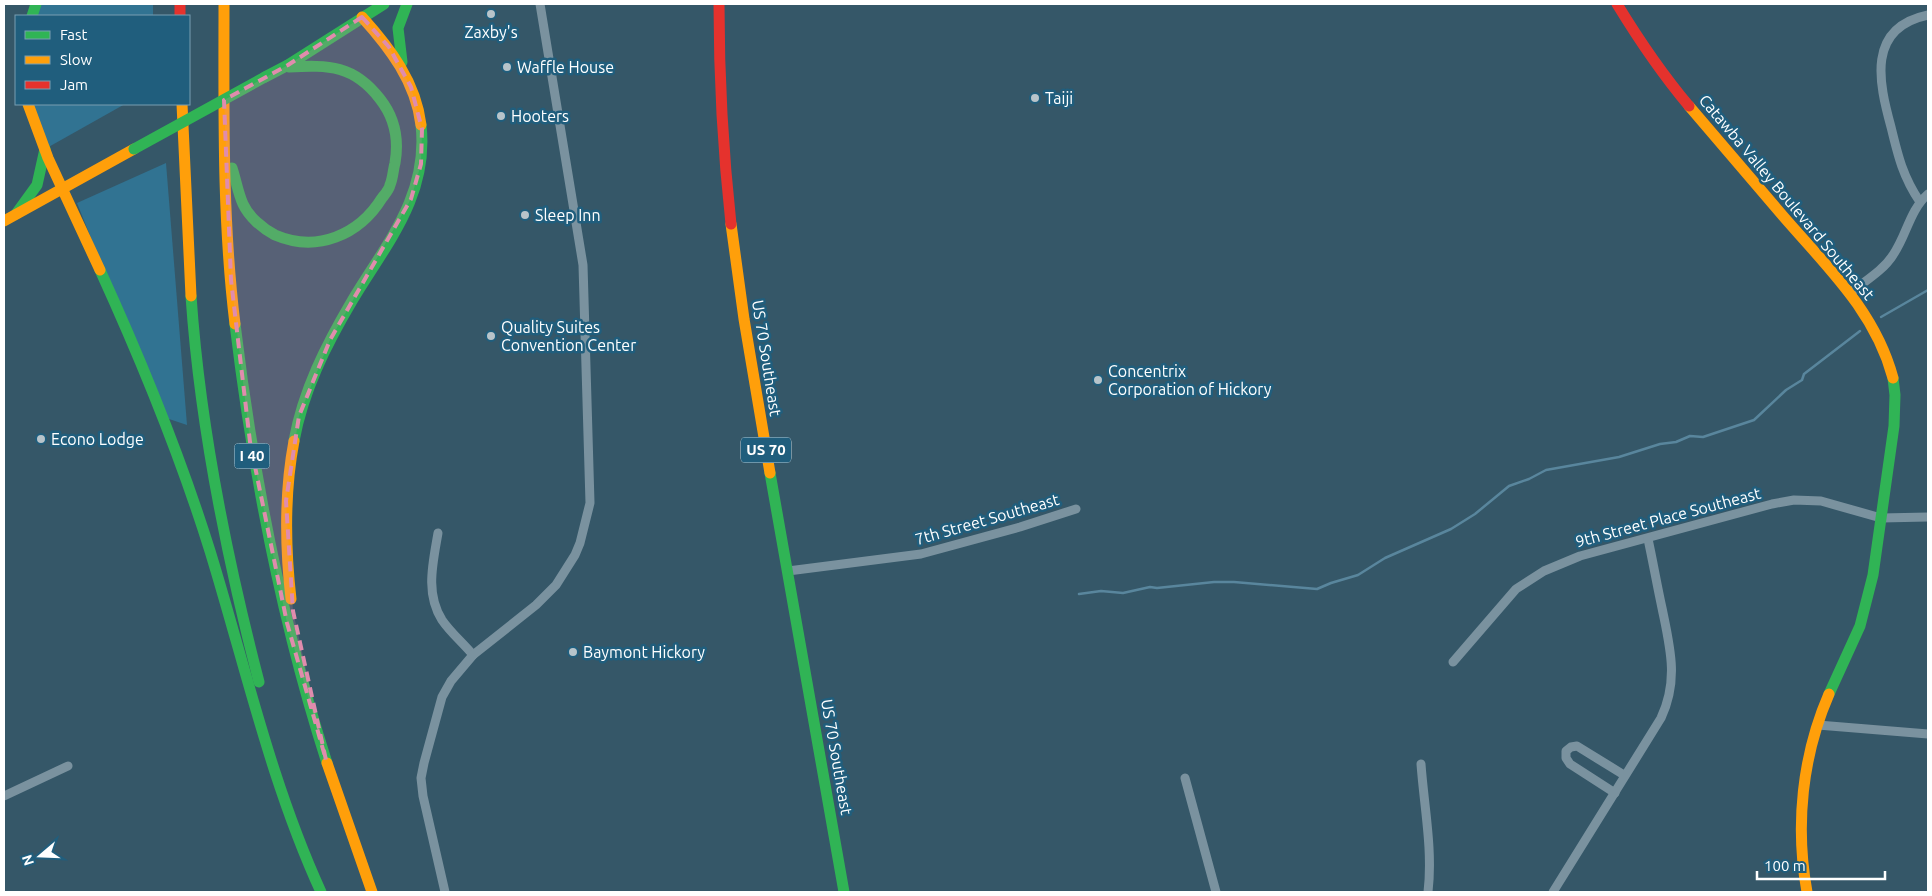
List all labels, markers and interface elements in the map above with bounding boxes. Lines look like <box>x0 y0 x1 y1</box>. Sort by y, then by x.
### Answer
marker: Zaxby's <box>485 8 497 20</box>
legend <box>15 15 190 105</box>
place label: Zaxby's <box>464 23 518 41</box>
text: Fast <box>60 26 88 43</box>
text: Slow <box>60 51 93 68</box>
place label: Waffle House <box>517 58 614 76</box>
marker: Waffle House <box>501 61 513 73</box>
text: Jam <box>60 76 88 93</box>
place label: Taiji <box>1045 89 1073 107</box>
street label: Catawba Valley Boulevard Southeast <box>1696 91 1879 304</box>
marker: Taiji <box>1029 92 1041 104</box>
place label: Hooters <box>511 107 569 125</box>
marker: Hooters <box>495 110 507 122</box>
place label: Sleep Inn <box>535 206 601 224</box>
marker: Sleep Inn <box>519 209 531 221</box>
street label: US 70 Southeast <box>749 299 785 418</box>
place label: Quality Suites Convention Center <box>501 318 636 354</box>
marker: Quality Suites Convention Center <box>485 330 497 342</box>
place label: Concentrix Corporation of Hickory <box>1108 362 1272 398</box>
marker: Concentrix Corporation of Hickory <box>1092 374 1104 386</box>
place label: Econo Lodge <box>51 430 144 448</box>
marker: Econo Lodge <box>35 433 47 445</box>
road number: US 70 <box>741 438 791 462</box>
road number: I 40 <box>234 444 270 468</box>
street label: 9th Street Place Southeast <box>1573 483 1763 550</box>
street label: 7th Street Southeast <box>913 490 1062 548</box>
place label: Baymont Hickory <box>583 643 705 661</box>
marker: Baymont Hickory <box>567 646 579 658</box>
street label: US 70 Southeast <box>818 698 856 817</box>
north arrow <box>15 831 65 881</box>
scale bar <box>1757 848 1884 880</box>
text: N <box>18 853 37 868</box>
text: 100 m <box>1764 857 1806 874</box>

